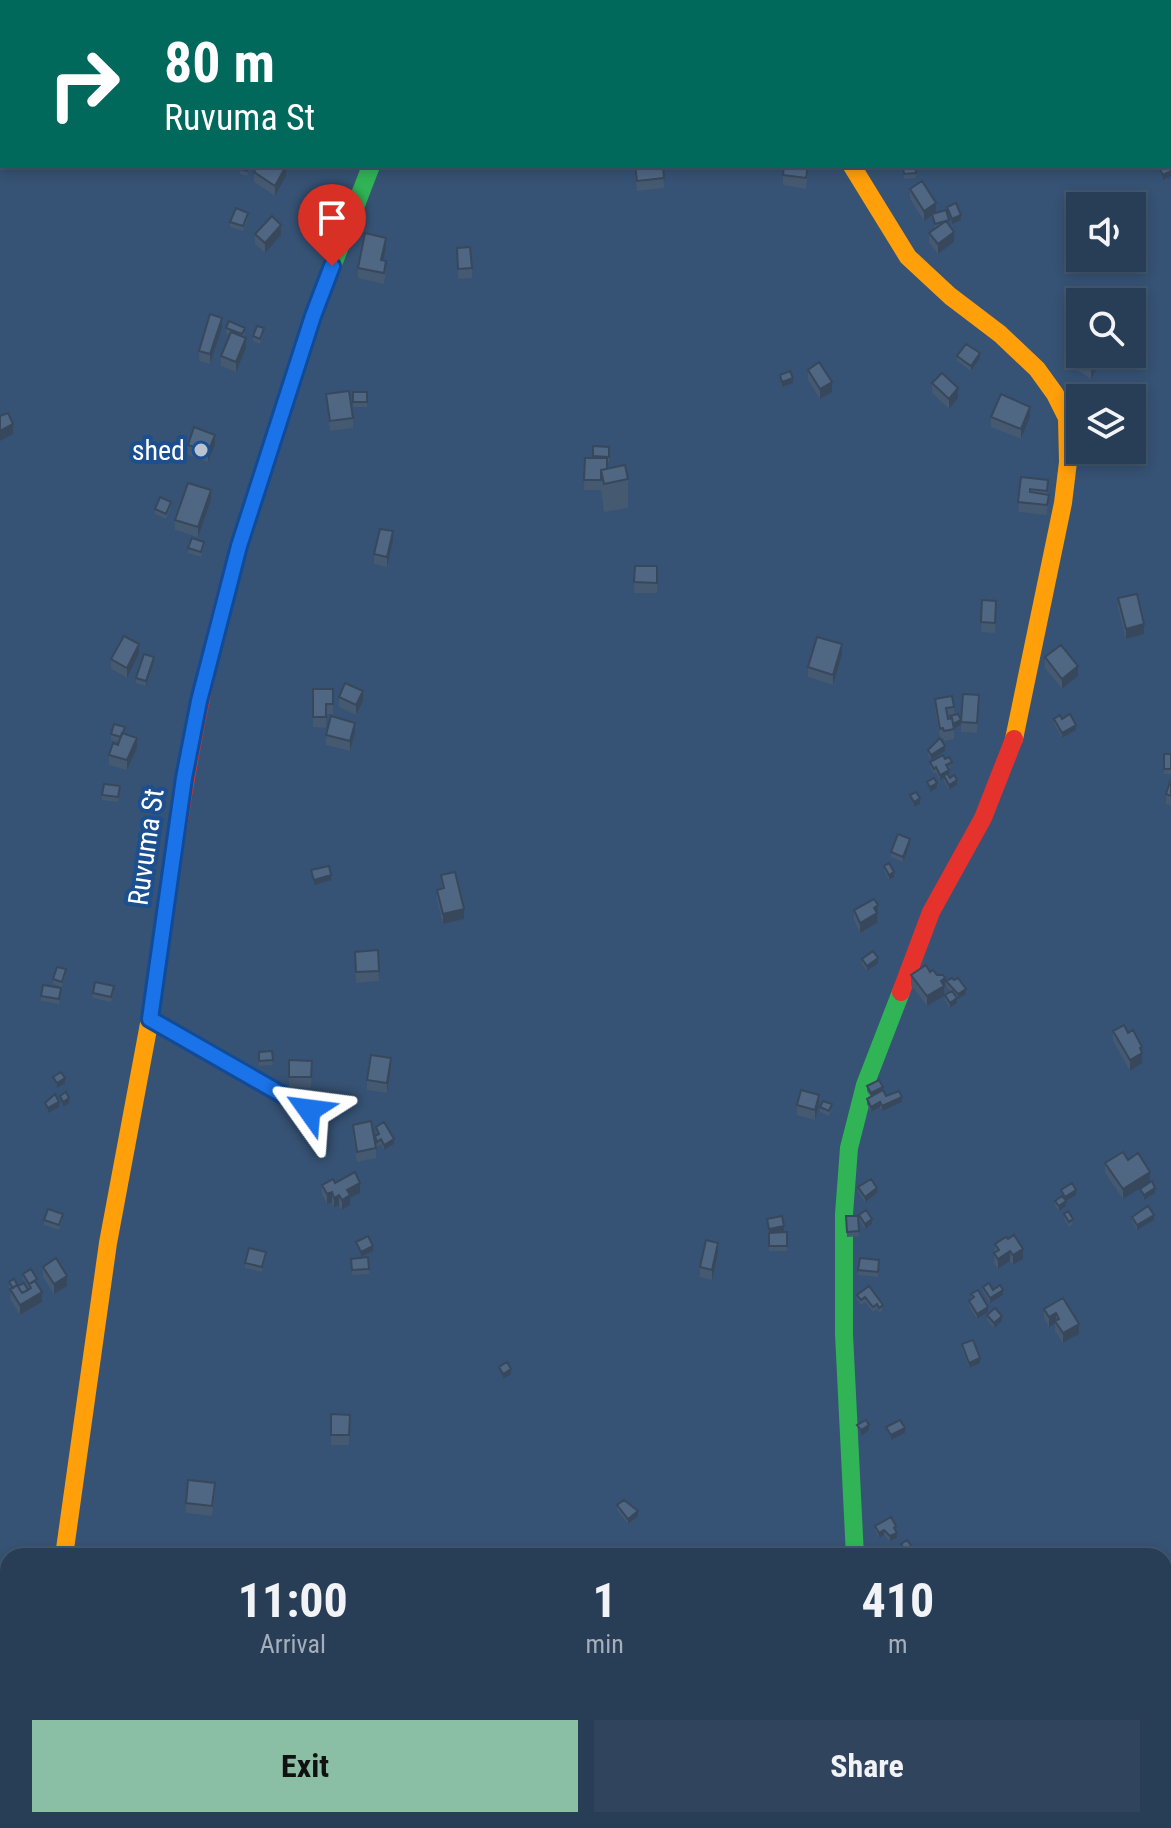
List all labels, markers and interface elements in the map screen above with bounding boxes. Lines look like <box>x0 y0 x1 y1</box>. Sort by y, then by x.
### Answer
text: 80 m <box>164 30 275 96</box>
icon: right <box>32 32 136 136</box>
text: Ruvuma St <box>164 97 315 139</box>
pin <box>298 184 366 266</box>
map controls <box>1066 192 1146 464</box>
button: sound <box>1066 192 1146 272</box>
icon: arrive <box>310 196 354 240</box>
button: search <box>1066 288 1146 368</box>
button: layers <box>1066 384 1146 464</box>
place label: shed <box>132 434 185 467</box>
marker: shed <box>192 441 210 459</box>
street label: Ruvuma St <box>121 786 171 908</box>
position arrow <box>267 1068 351 1152</box>
text: 11:00 <box>238 1572 348 1629</box>
text: 1 <box>593 1572 617 1629</box>
text: 410 <box>861 1572 934 1629</box>
text: Arrival <box>260 1629 326 1659</box>
text: min <box>586 1629 624 1659</box>
text: m <box>888 1629 908 1659</box>
button: Exit <box>32 1720 578 1812</box>
button: Share <box>594 1720 1140 1812</box>

